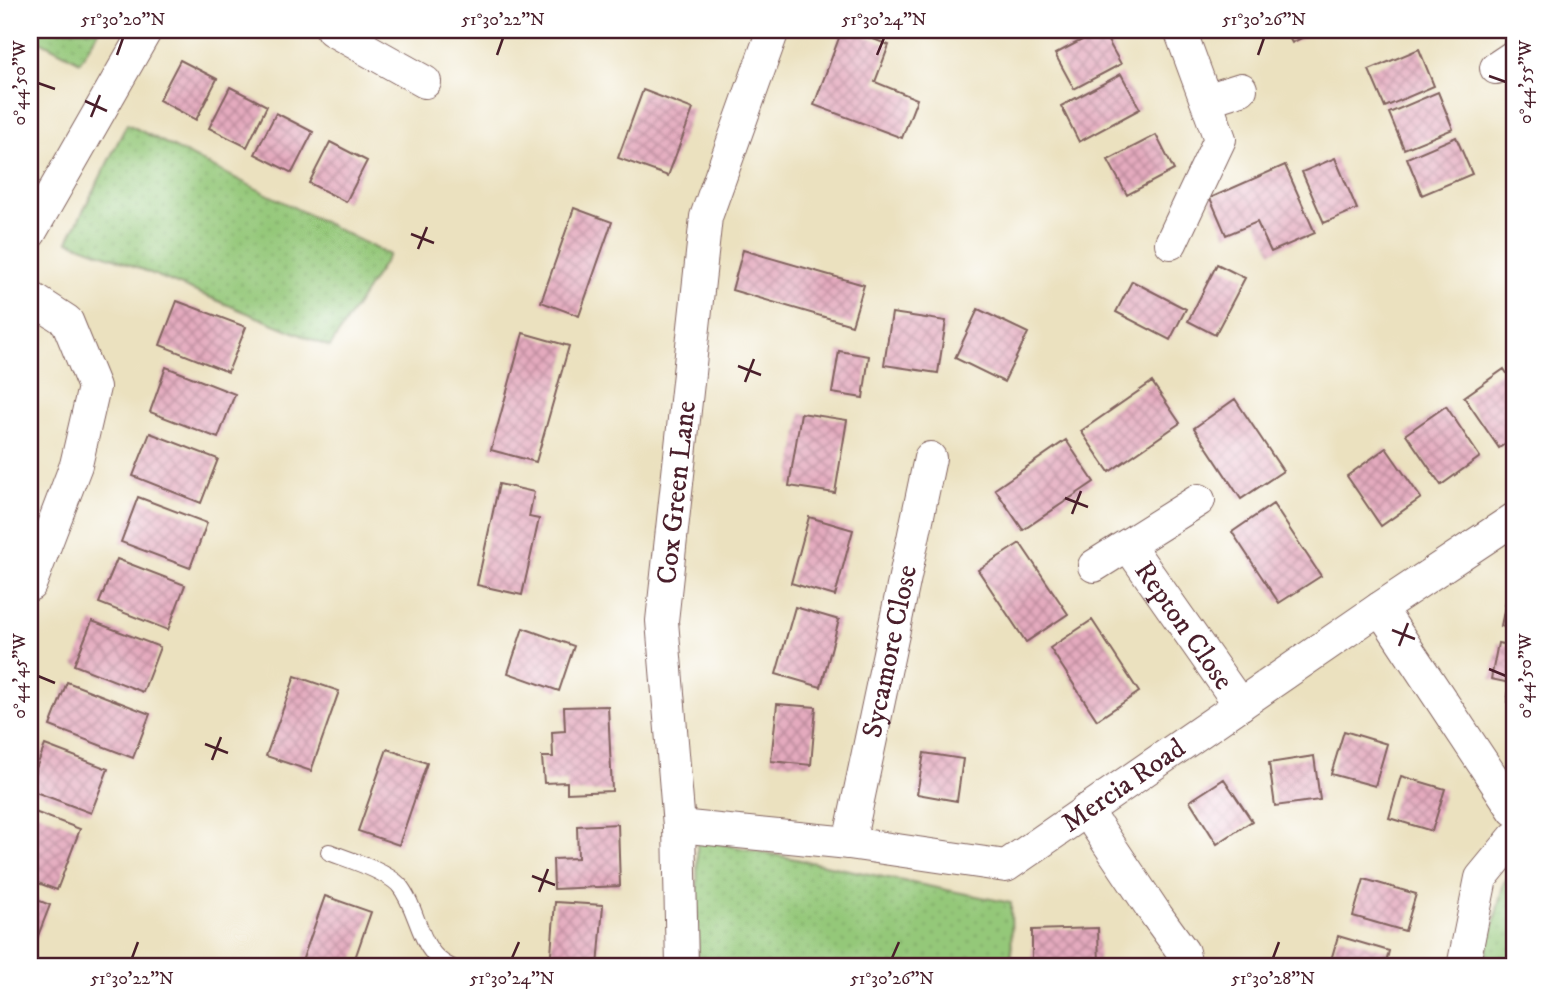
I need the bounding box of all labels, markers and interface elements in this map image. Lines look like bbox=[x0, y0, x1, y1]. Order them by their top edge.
text: 51°30'20"N bbox=[81, 9, 166, 31]
text: 51°30'22"N bbox=[461, 9, 545, 31]
text: 51°30'24"N bbox=[841, 9, 927, 31]
text: 51°30'26"N bbox=[1222, 9, 1306, 31]
text: 0°44'55"W bbox=[1515, 39, 1537, 124]
text: 0°44'50"W bbox=[9, 40, 31, 125]
street label: Cox Green Lane bbox=[649, 399, 703, 586]
street label: Repton Close bbox=[1127, 554, 1241, 696]
street label: Sycamore Close bbox=[854, 562, 925, 741]
text: 0°44'45"W bbox=[9, 633, 31, 719]
text: 0°44'50"W bbox=[1515, 633, 1537, 718]
street label: Mercia Road bbox=[1055, 730, 1192, 840]
text: 51°30'22"N bbox=[90, 968, 174, 990]
text: 51°30'24"N bbox=[469, 968, 555, 990]
text: 51°30'26"N bbox=[850, 968, 934, 990]
text: 51°30'28"N bbox=[1231, 968, 1315, 990]

